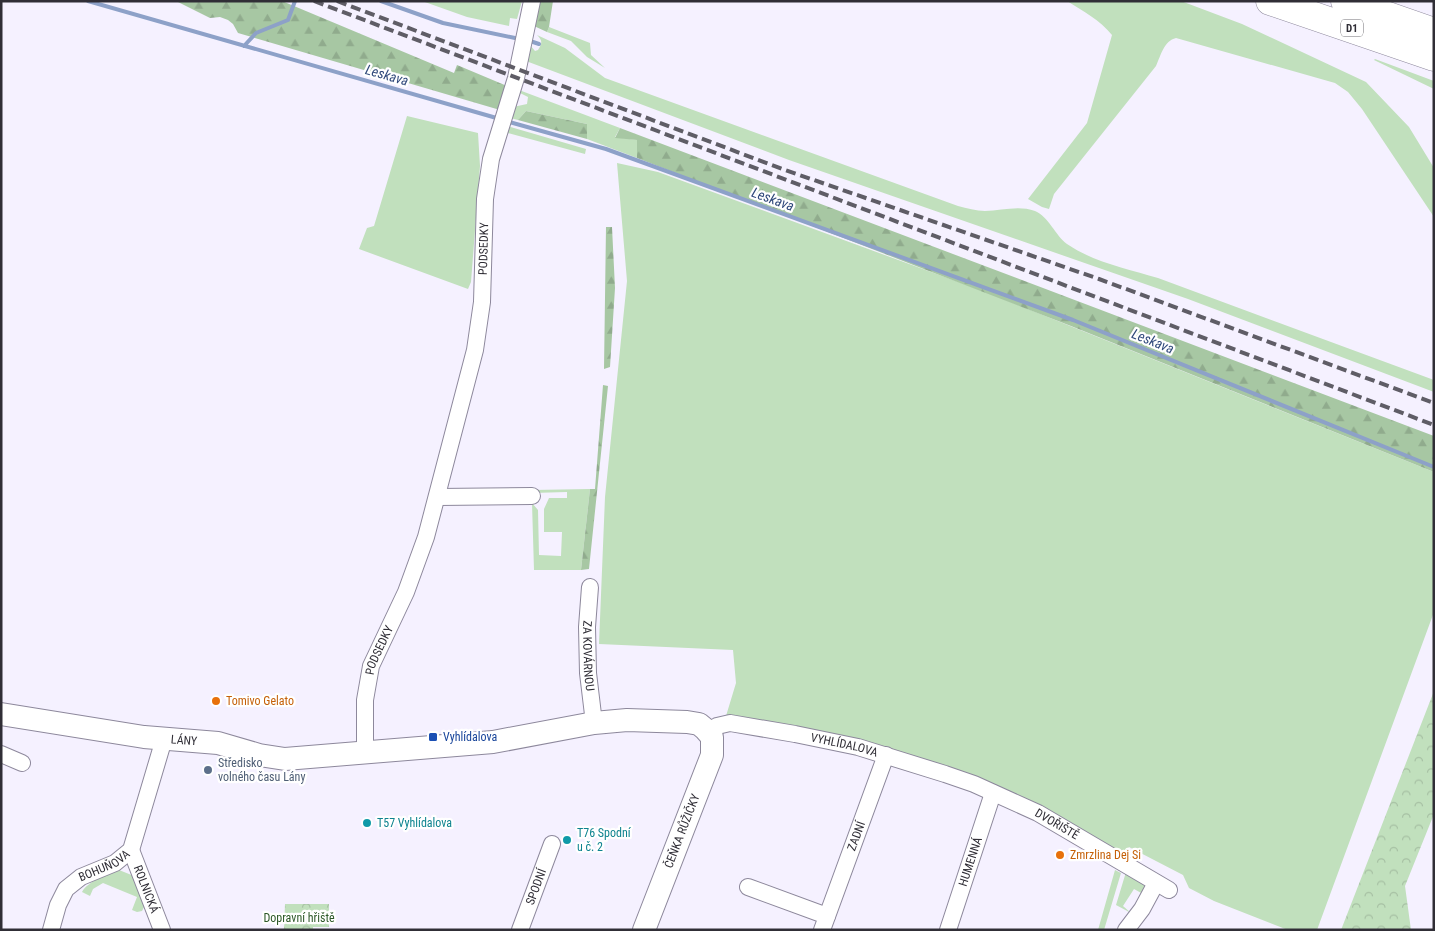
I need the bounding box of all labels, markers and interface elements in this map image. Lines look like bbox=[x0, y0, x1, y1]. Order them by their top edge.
road number: D1 bbox=[1341, 19, 1363, 36]
water label: Leskava bbox=[364, 61, 410, 89]
water label: Leskava bbox=[750, 184, 796, 214]
street label: PODSEDKY bbox=[476, 222, 491, 275]
water label: Leskava bbox=[1130, 325, 1176, 357]
street label: ZA KOVÁRNOU bbox=[580, 620, 597, 692]
street label: PODSEDKY bbox=[363, 623, 396, 676]
place label: Tomivo Gelato bbox=[226, 694, 294, 708]
marker: Tomivo Gelato bbox=[210, 695, 222, 707]
place label: Vyhlídalova bbox=[443, 730, 497, 744]
street label: VYHLÍDALOVA bbox=[809, 730, 880, 760]
marker: Vyhlídalova bbox=[427, 731, 439, 743]
street label: LÁNY bbox=[170, 732, 198, 748]
place label: Středisko volného času Lány bbox=[218, 756, 305, 784]
marker: Středisko volného času Lány bbox=[202, 764, 214, 776]
street label: ČEŇKA RŮŽIČKY bbox=[660, 791, 703, 870]
street label: DVOŘIŠTĚ bbox=[1033, 806, 1082, 843]
place label: T57 Vyhlídalova bbox=[377, 816, 452, 830]
marker: T57 Vyhlídalova bbox=[361, 817, 373, 829]
street label: ZADNÍ bbox=[845, 818, 869, 853]
place label: T76 Spodní u č. 2 bbox=[577, 826, 632, 854]
marker: T76 Spodní u č. 2 bbox=[561, 834, 573, 846]
street label: HUMENNÁ bbox=[956, 835, 985, 888]
street label: BOHUŇOVA bbox=[77, 847, 133, 884]
place label: Zmrzlina Dej Si bbox=[1070, 848, 1141, 862]
marker: Zmrzlina Dej Si bbox=[1054, 849, 1066, 861]
street label: ROLNICKÁ bbox=[131, 863, 163, 915]
street label: SPODNÍ bbox=[523, 866, 549, 907]
park label: Dopravní hřiště bbox=[263, 911, 335, 925]

